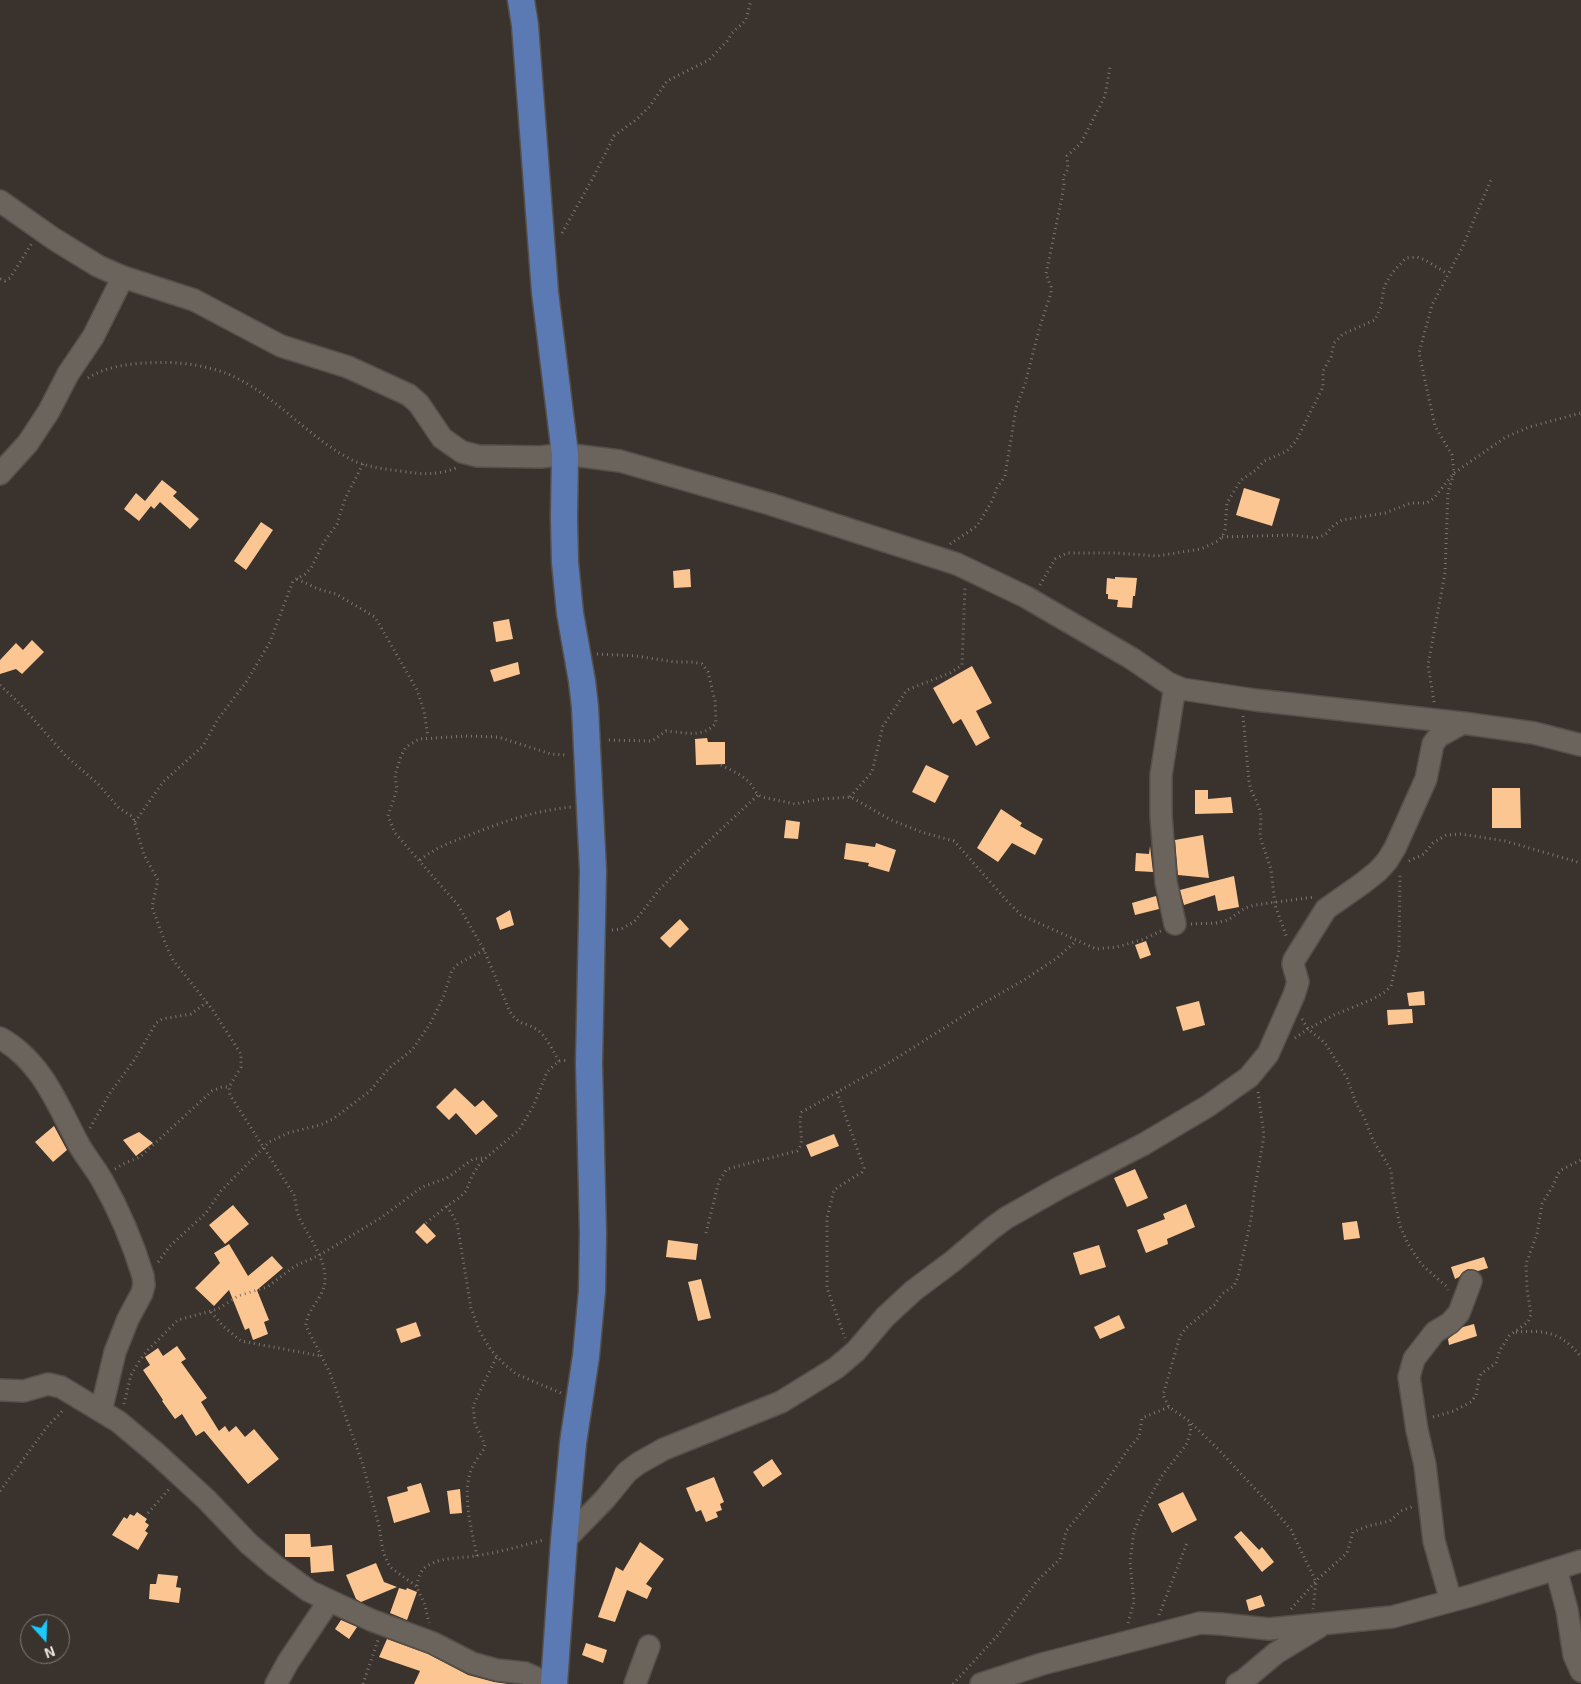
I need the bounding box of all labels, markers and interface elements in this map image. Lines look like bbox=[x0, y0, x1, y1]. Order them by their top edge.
north arrow bbox=[20, 1614, 70, 1664]
text: N bbox=[42, 1643, 58, 1662]

